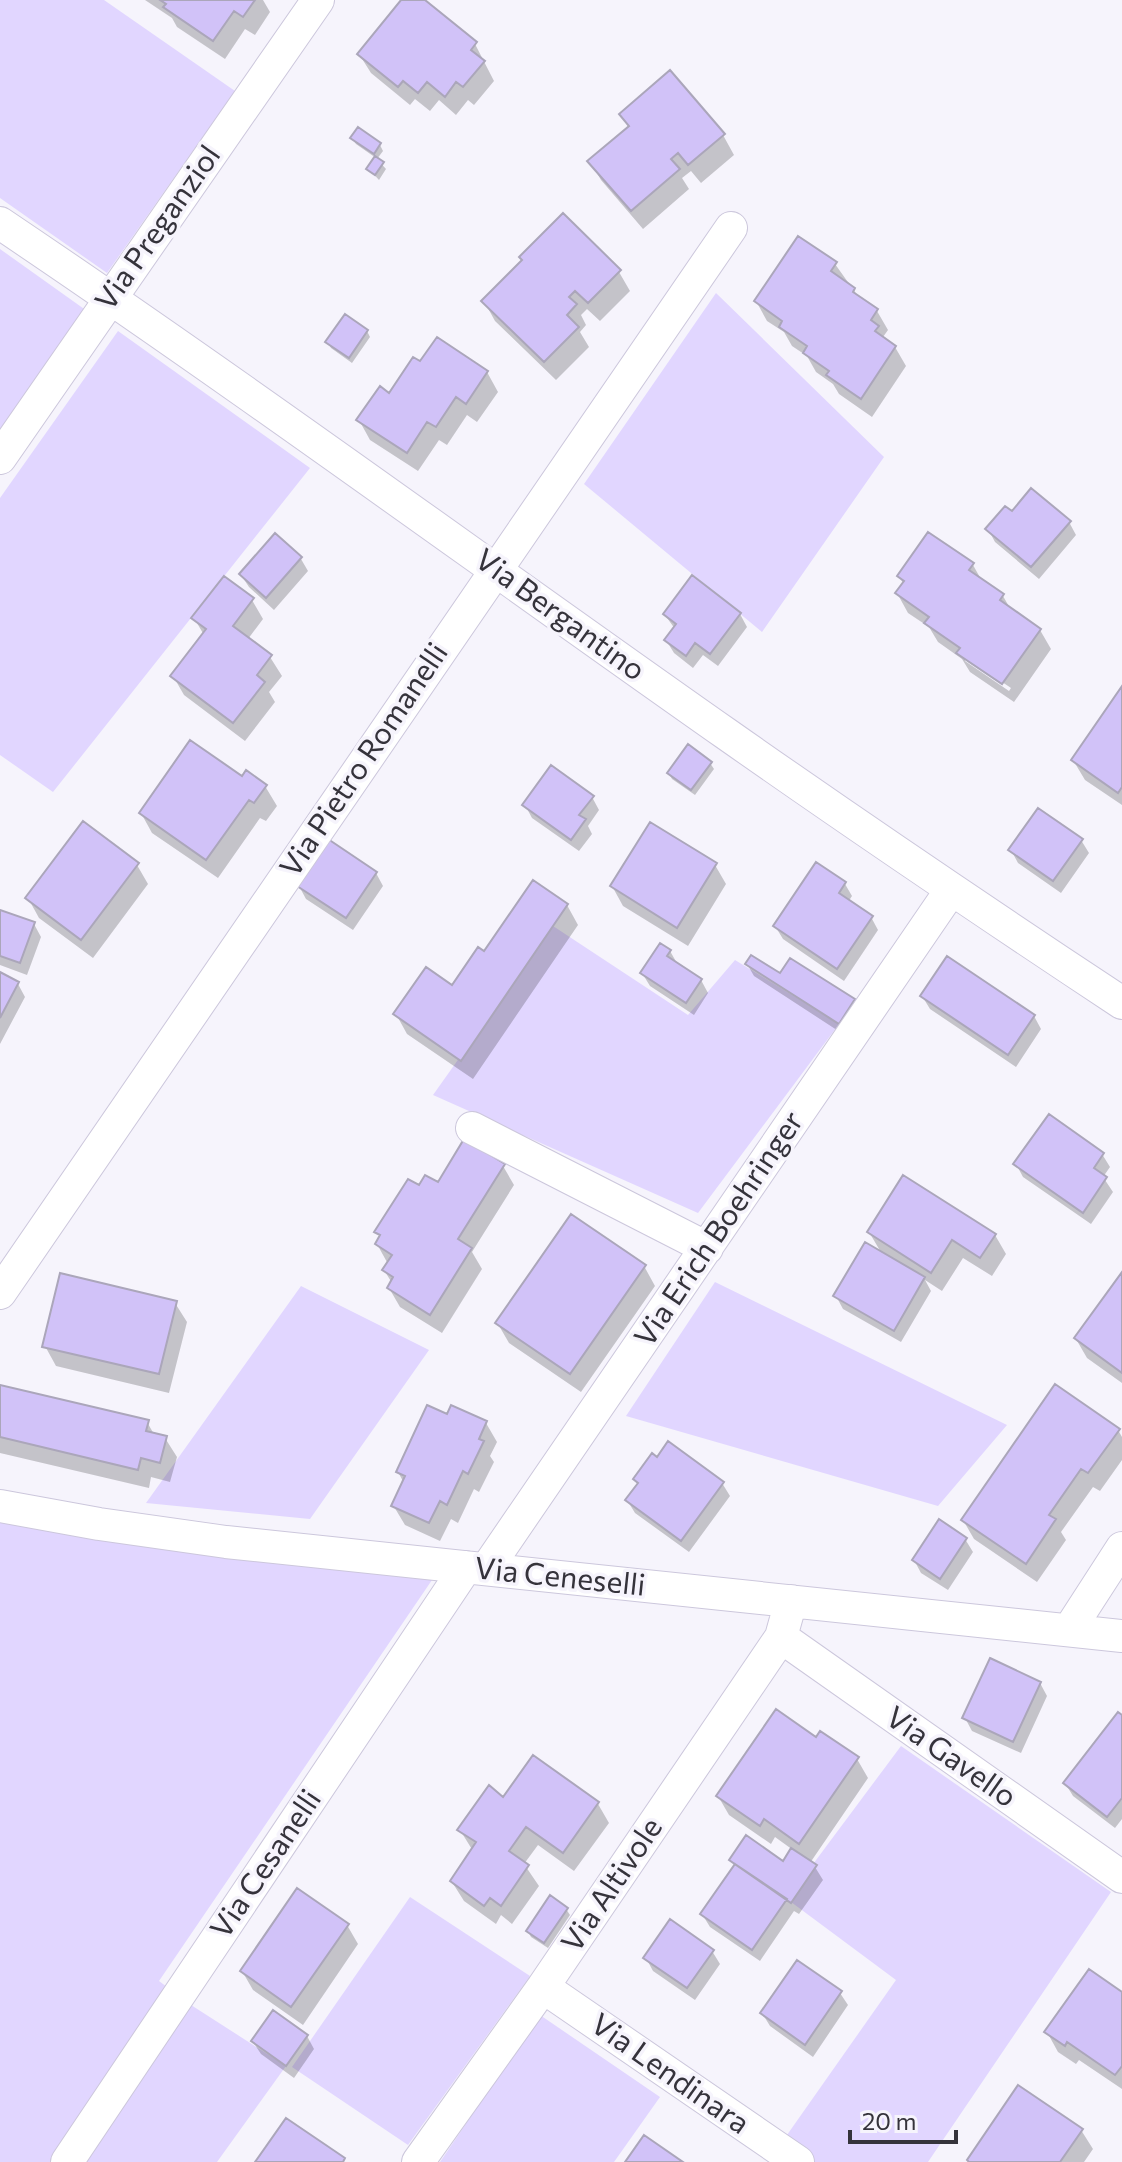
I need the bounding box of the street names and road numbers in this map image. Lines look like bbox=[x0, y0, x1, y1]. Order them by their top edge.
street label: Via Preganziol bbox=[85, 137, 226, 316]
street label: Via Bergantino bbox=[469, 539, 654, 687]
street label: Via Pietro Romanelli bbox=[270, 635, 454, 883]
street label: Via Erich Boehringer bbox=[624, 1103, 809, 1352]
street label: Via Ceneselli bbox=[473, 1547, 648, 1602]
street label: Via Gavello bbox=[880, 1697, 1025, 1813]
street label: Via Cesanelli bbox=[201, 1781, 327, 1944]
street label: Via Altivole bbox=[551, 1809, 668, 1958]
street label: Via Lendinara bbox=[585, 2004, 758, 2140]

